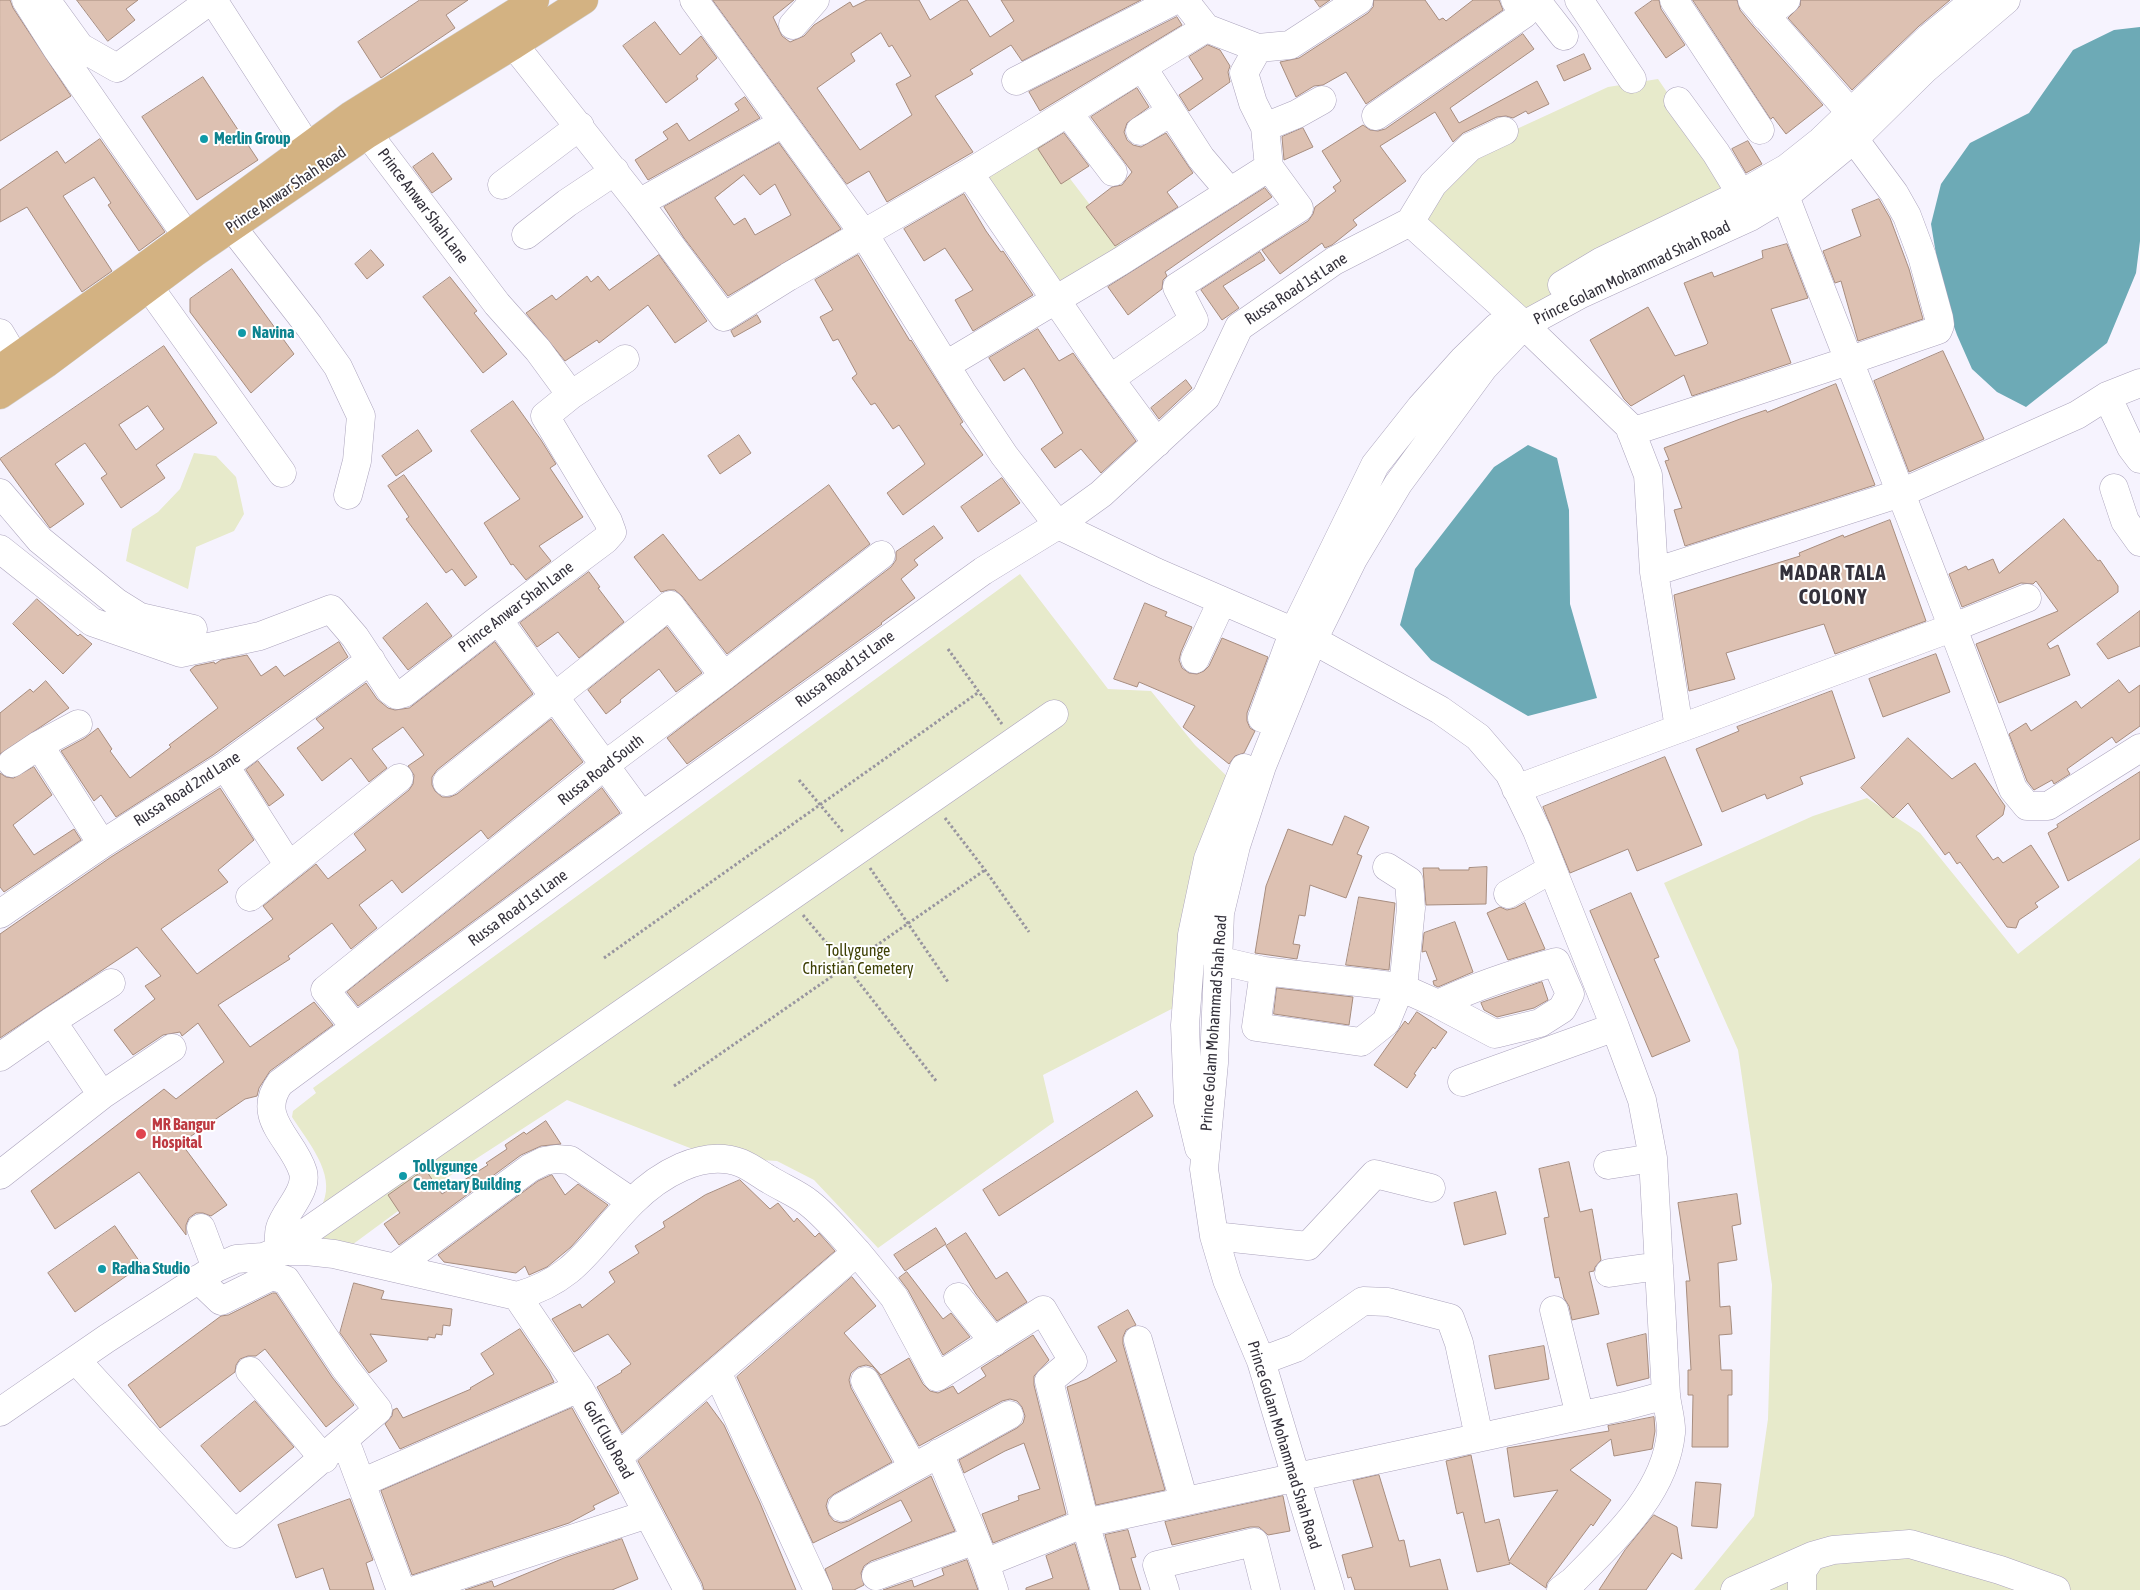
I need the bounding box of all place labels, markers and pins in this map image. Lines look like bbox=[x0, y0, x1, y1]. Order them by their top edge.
place label: Merlin Group bbox=[214, 129, 291, 149]
marker: Merlin Group bbox=[198, 133, 210, 145]
place label: Navina bbox=[252, 323, 294, 343]
marker: Navina bbox=[236, 327, 248, 339]
place label: MR Bangur Hospital bbox=[152, 1115, 215, 1153]
marker: MR Bangur Hospital bbox=[134, 1127, 148, 1141]
place label: Tollygunge Cemetary Building bbox=[413, 1157, 521, 1195]
marker: Tollygunge Cemetary Building bbox=[397, 1170, 409, 1182]
place label: Radha Studio bbox=[112, 1259, 190, 1279]
marker: Radha Studio bbox=[96, 1263, 108, 1275]

